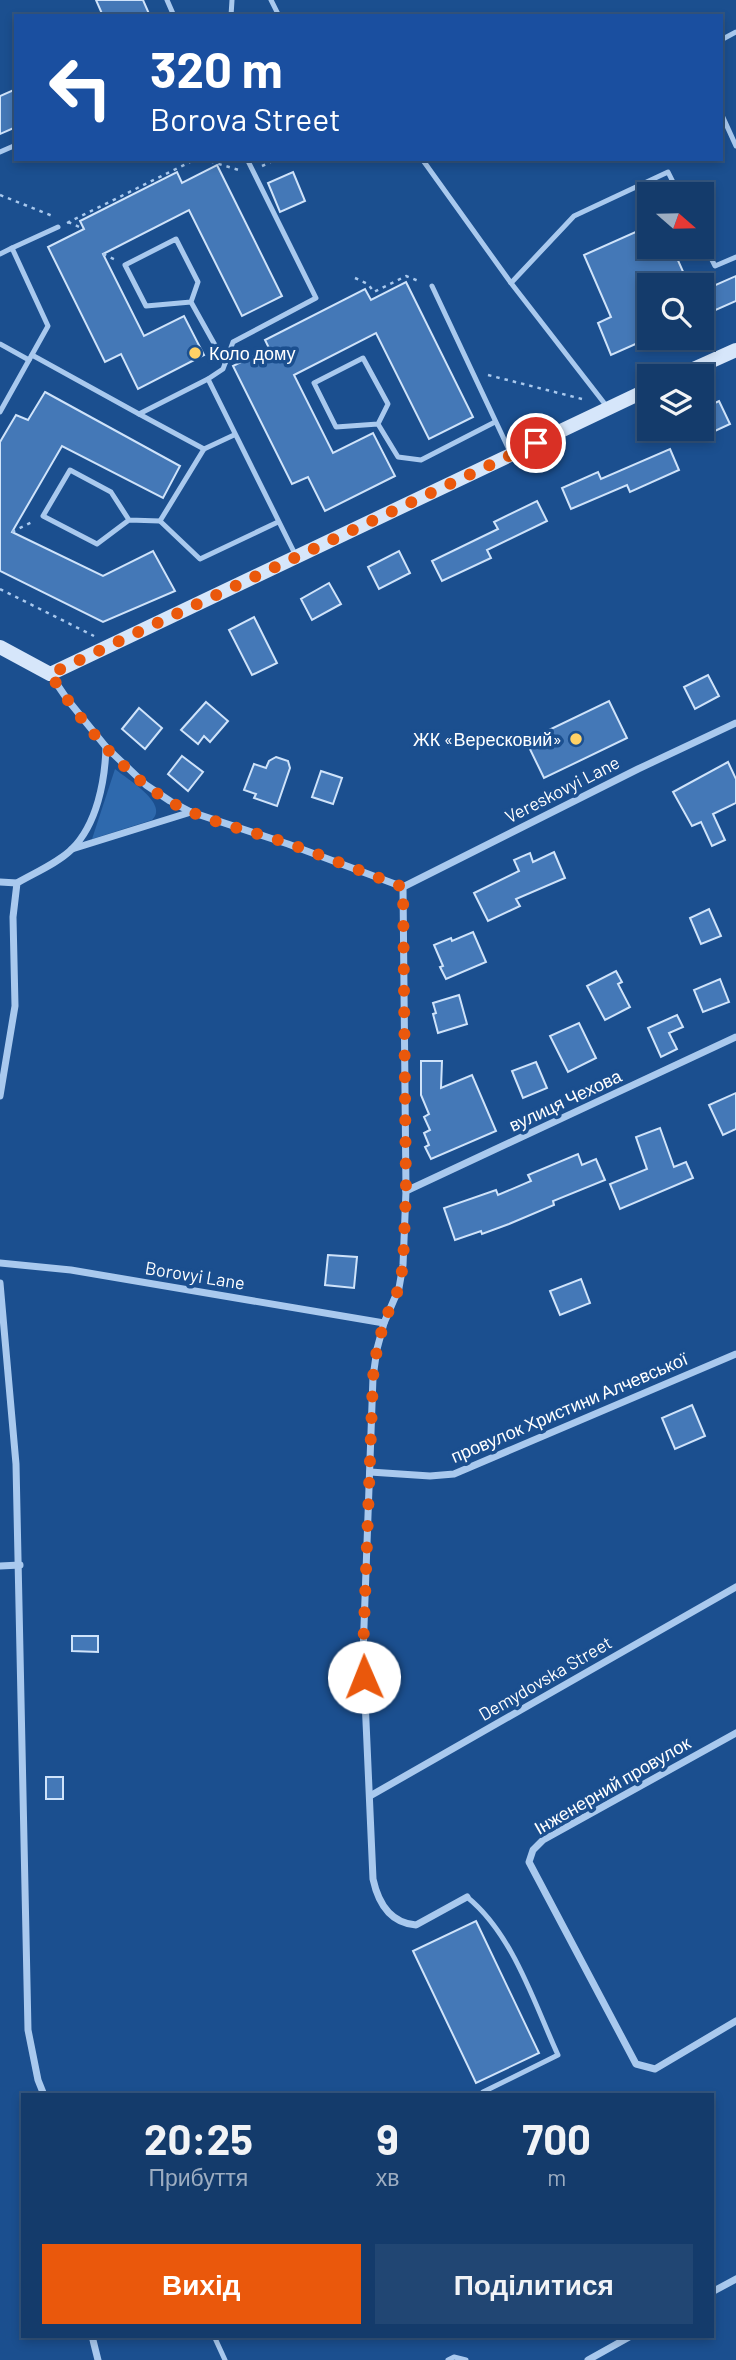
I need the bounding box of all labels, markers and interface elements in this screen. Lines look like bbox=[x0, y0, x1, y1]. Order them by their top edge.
text: 320 m bbox=[150, 39, 283, 98]
icon: left bbox=[35, 42, 126, 133]
text: Borova Street bbox=[150, 99, 341, 137]
north arrow bbox=[637, 182, 714, 259]
map controls bbox=[637, 182, 714, 441]
button: search bbox=[637, 273, 714, 350]
place label: Коло дому bbox=[209, 342, 296, 364]
marker: Коло дому bbox=[187, 345, 203, 361]
button: layers bbox=[637, 364, 714, 441]
pin bbox=[506, 413, 566, 473]
icon: arrive bbox=[517, 424, 555, 462]
place label: ЖК «Вересковий» bbox=[413, 728, 562, 750]
marker: ЖК «Вересковий» bbox=[568, 731, 584, 747]
street label: Vereskovyi Lane bbox=[501, 751, 623, 827]
street label: вулиця Чехова bbox=[505, 1064, 626, 1136]
street label: Borovyi Lane bbox=[144, 1256, 246, 1294]
street label: провулок Христини Алчевської bbox=[447, 1347, 691, 1467]
street label: Demydovska Street bbox=[474, 1631, 616, 1725]
position arrow bbox=[327, 1640, 401, 1714]
street label: Інженерний провулок bbox=[530, 1731, 694, 1839]
text: 20:25 bbox=[144, 2113, 253, 2163]
text: 9 bbox=[376, 2113, 399, 2163]
text: 700 bbox=[522, 2113, 591, 2163]
text: Прибуття bbox=[148, 2163, 248, 2191]
text: хв bbox=[376, 2163, 399, 2191]
text: m bbox=[547, 2163, 566, 2191]
button: Вихід bbox=[42, 2244, 361, 2324]
button: Поділитися bbox=[375, 2244, 693, 2324]

